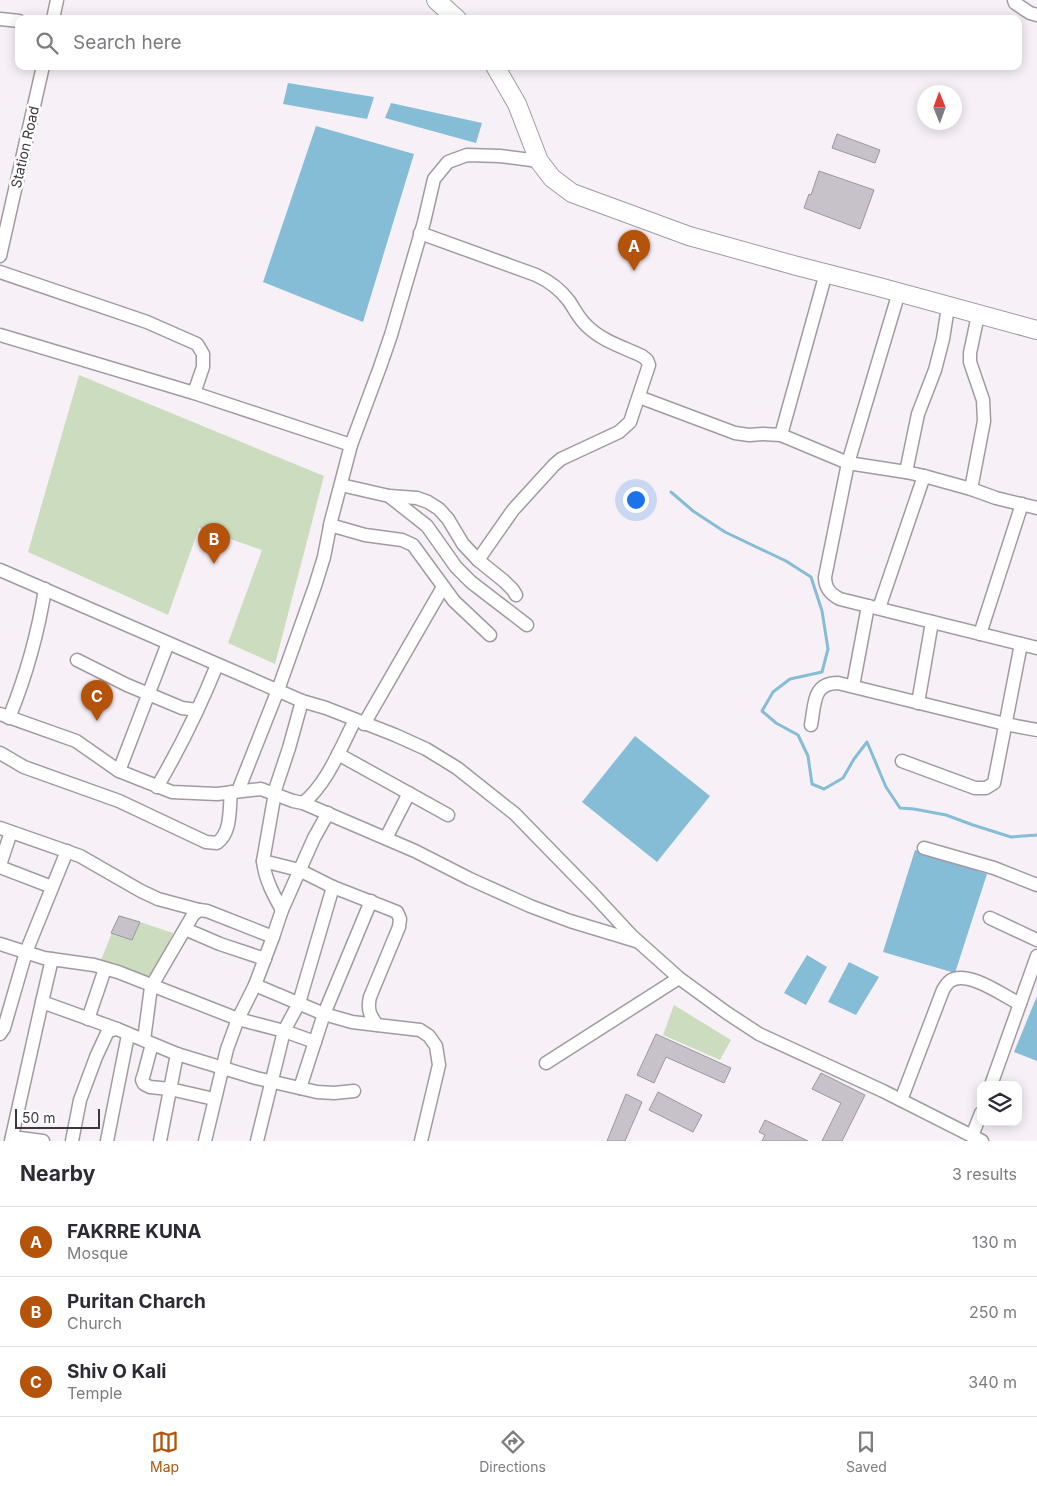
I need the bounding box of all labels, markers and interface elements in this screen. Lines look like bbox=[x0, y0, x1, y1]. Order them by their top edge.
search box bbox=[15, 15, 1022, 70]
icon: search bbox=[33, 29, 61, 57]
text: Search here bbox=[73, 31, 182, 54]
north arrow bbox=[917, 85, 962, 130]
street label: Station Road bbox=[7, 104, 42, 190]
pin: A bbox=[618, 230, 650, 271]
your location bbox=[623, 487, 649, 513]
pin: B bbox=[198, 523, 230, 564]
pin: C bbox=[81, 680, 113, 721]
map controls bbox=[977, 1081, 1022, 1126]
button: layers bbox=[977, 1081, 1022, 1126]
scale bar bbox=[15, 1106, 100, 1129]
text: 50 m bbox=[22, 1109, 56, 1126]
text: Nearby bbox=[20, 1161, 95, 1186]
text: 3 results bbox=[952, 1164, 1017, 1184]
text: FAKRRE KUNA bbox=[67, 1220, 202, 1243]
text: A bbox=[30, 1232, 42, 1252]
text: 130 m bbox=[972, 1232, 1017, 1252]
text: Mosque bbox=[67, 1243, 128, 1263]
text: Puritan Charch bbox=[67, 1290, 206, 1313]
text: B bbox=[31, 1302, 41, 1322]
text: 250 m bbox=[969, 1302, 1017, 1322]
text: Church bbox=[67, 1313, 122, 1333]
text: Shiv O Kali bbox=[67, 1360, 166, 1383]
text: C bbox=[30, 1372, 42, 1392]
text: 340 m bbox=[968, 1372, 1017, 1392]
text: Temple bbox=[67, 1383, 122, 1403]
tab: Map bbox=[150, 1428, 179, 1475]
tab: Directions bbox=[479, 1428, 546, 1475]
tab: Saved bbox=[846, 1428, 887, 1475]

